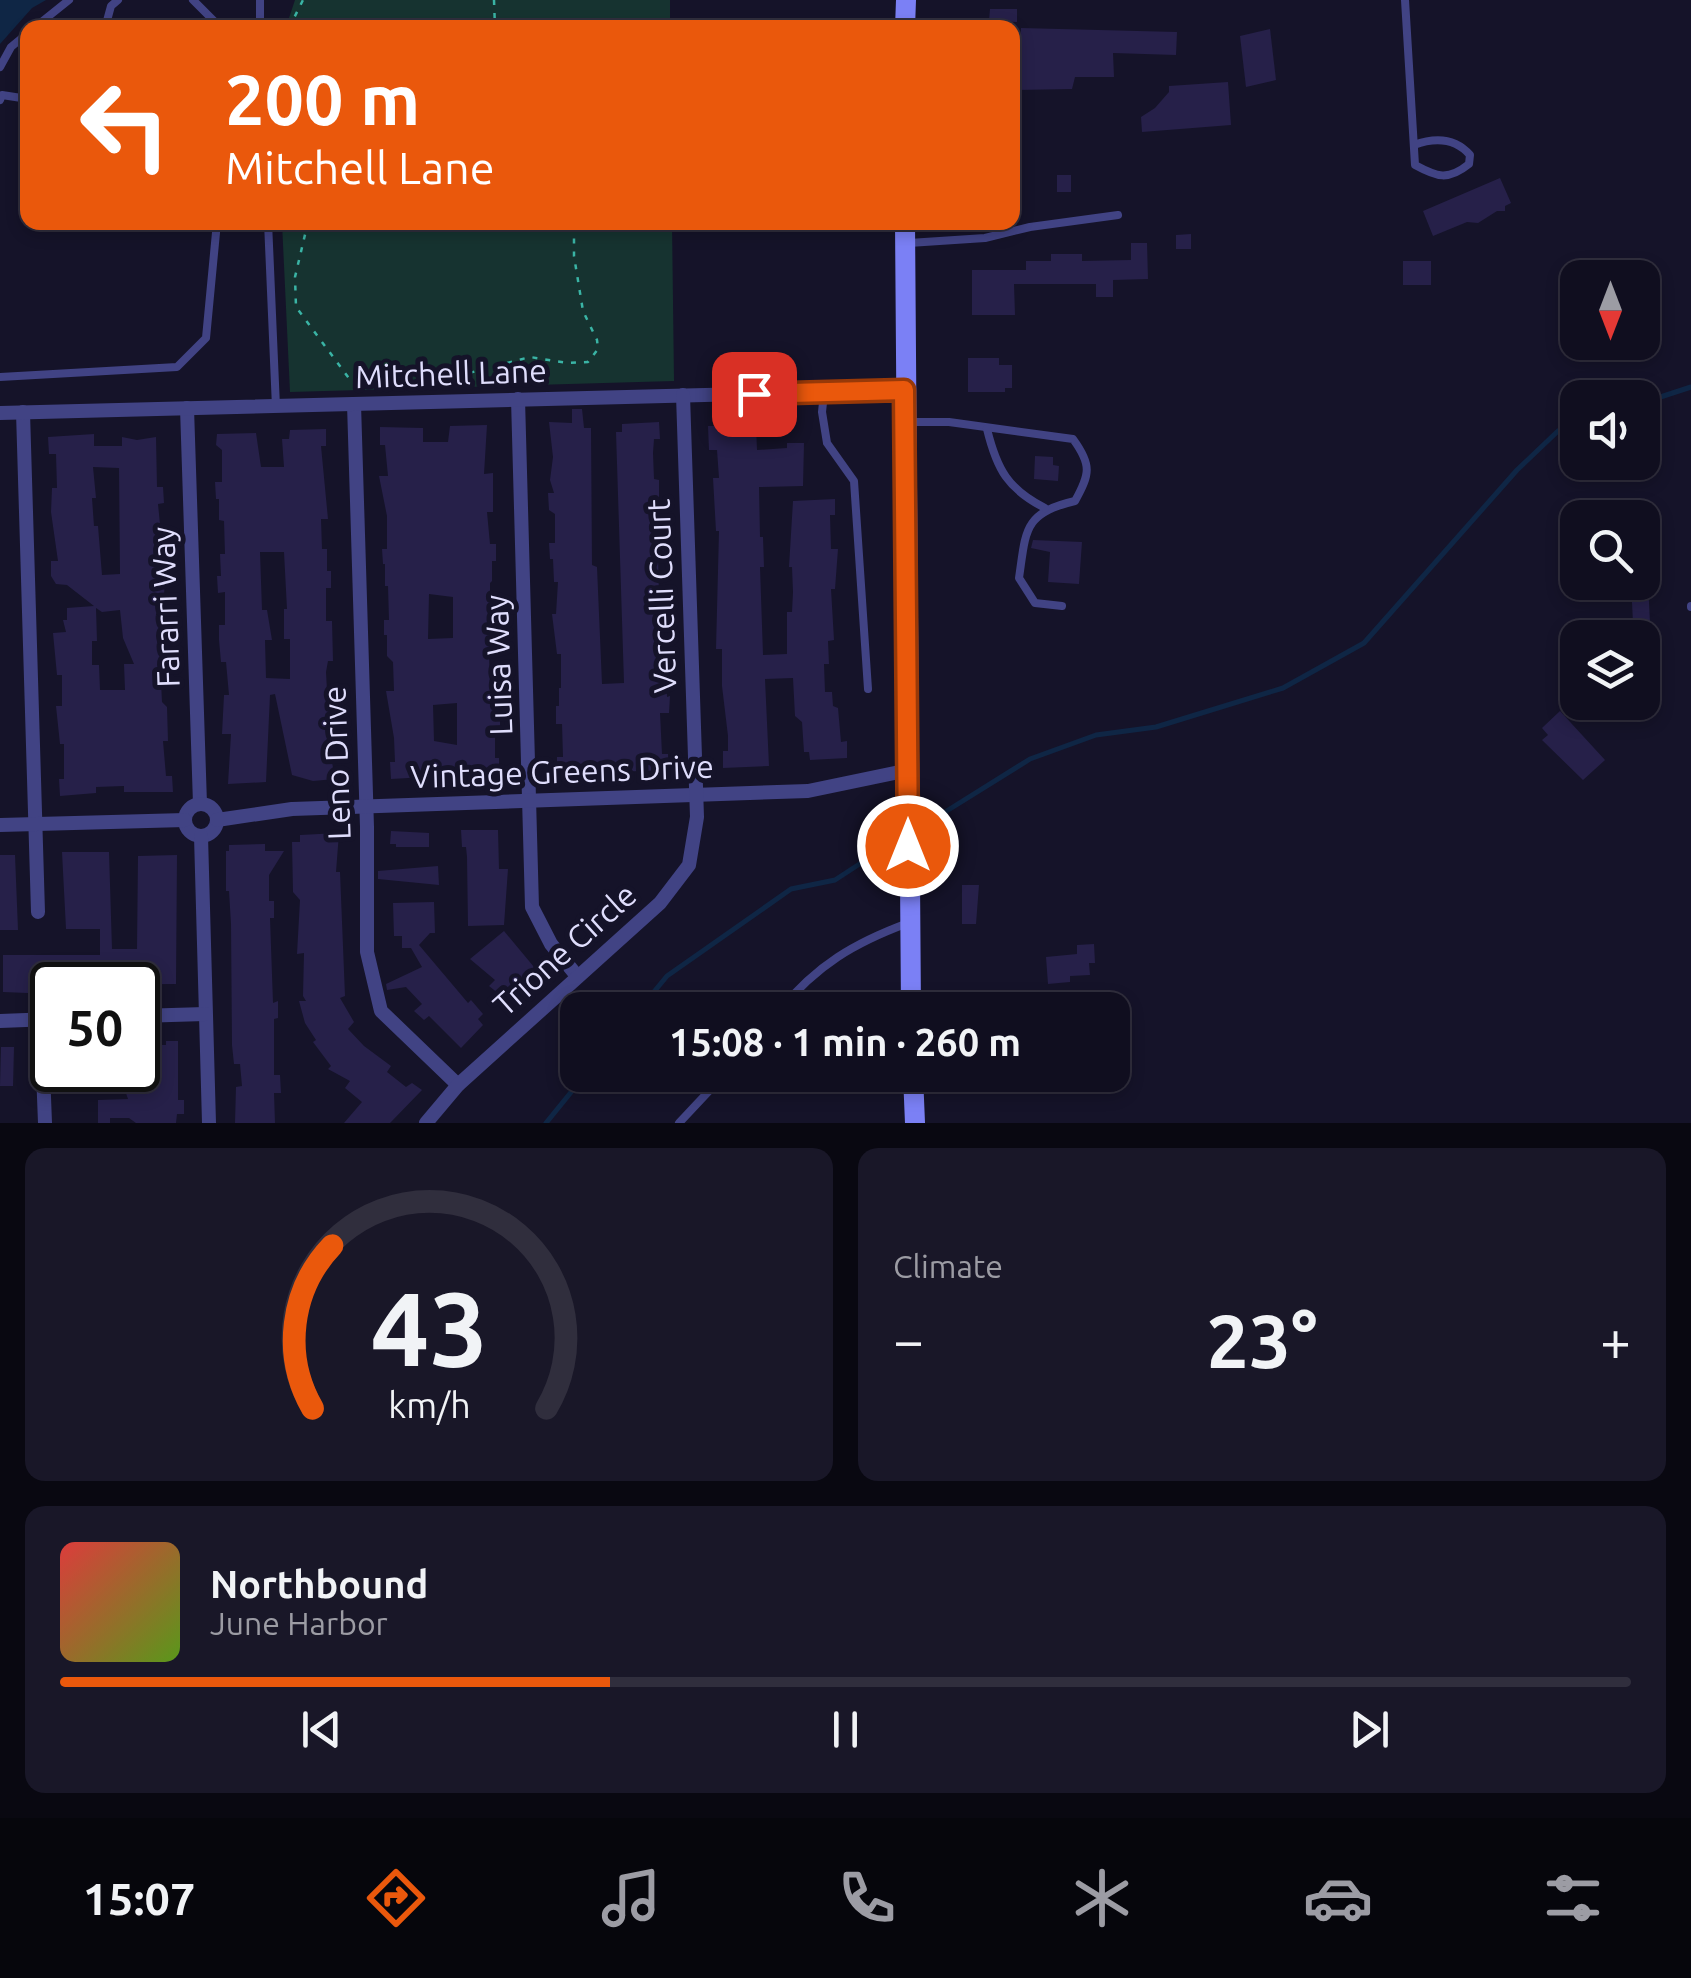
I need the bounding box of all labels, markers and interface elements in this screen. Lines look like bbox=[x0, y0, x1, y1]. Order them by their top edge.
icon: left bbox=[60, 60, 190, 190]
text: 200 m bbox=[225, 60, 420, 138]
text: Mitchell Lane bbox=[225, 142, 495, 193]
north arrow bbox=[1560, 260, 1660, 360]
map controls bbox=[1560, 260, 1660, 720]
street label: Mitchell Lane bbox=[355, 352, 547, 394]
pin bbox=[712, 352, 797, 437]
icon: arrive bbox=[727, 367, 782, 422]
button: sound bbox=[1560, 380, 1660, 480]
street label: Vercelli Court bbox=[640, 498, 682, 694]
button: search bbox=[1560, 500, 1660, 600]
street label: Fararri Way bbox=[144, 526, 186, 688]
street label: Luisa Way bbox=[478, 594, 518, 736]
button: layers bbox=[1560, 620, 1660, 720]
street label: Leno Drive bbox=[315, 685, 357, 841]
street label: Vintage Greens Drive bbox=[410, 748, 714, 794]
position arrow bbox=[856, 794, 960, 898]
street label: Trione Circle bbox=[486, 876, 643, 1023]
speed limit sign: 50 bbox=[30, 962, 160, 1092]
text: 15:08 · 1 min · 260 m bbox=[669, 1021, 1021, 1063]
text: Climate bbox=[893, 1248, 1003, 1284]
text: 43 bbox=[370, 1269, 488, 1386]
text: 23° bbox=[1206, 1298, 1318, 1382]
text: − bbox=[893, 1309, 924, 1370]
text: + bbox=[1600, 1309, 1631, 1370]
text: km/h bbox=[388, 1385, 470, 1425]
text: Northbound bbox=[210, 1563, 428, 1605]
text: June Harbor bbox=[210, 1605, 388, 1641]
icon: previous bbox=[294, 1702, 349, 1757]
icon: pause bbox=[818, 1702, 873, 1757]
icon: next bbox=[1342, 1702, 1397, 1757]
icon: directions bbox=[361, 1863, 431, 1933]
icon: music bbox=[596, 1863, 666, 1933]
icon: phone bbox=[832, 1863, 902, 1933]
icon: climate bbox=[1067, 1863, 1137, 1933]
icon: car bbox=[1303, 1863, 1373, 1933]
icon: filters bbox=[1538, 1863, 1608, 1933]
text: 15:07 bbox=[83, 1873, 195, 1924]

